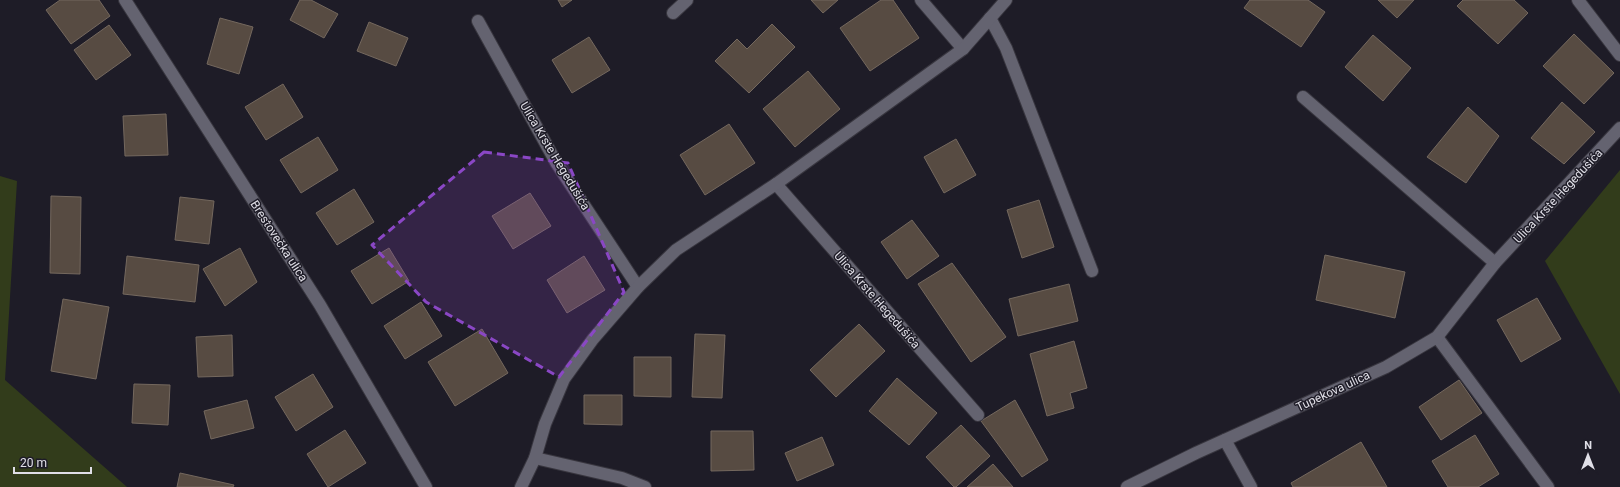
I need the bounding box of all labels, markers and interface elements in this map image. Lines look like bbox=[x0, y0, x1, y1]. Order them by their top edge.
street label: Ulica Krste Hegedušića bbox=[517, 99, 593, 213]
street label: Ulica Krste Hegedušića bbox=[1511, 146, 1605, 246]
street label: Brestovečka ulica bbox=[248, 198, 310, 284]
street label: Ulica Krste Hegedušića bbox=[831, 249, 923, 351]
street label: Tupekova ulica bbox=[1294, 368, 1372, 414]
north arrow bbox=[1568, 435, 1608, 475]
text: N bbox=[1584, 439, 1592, 452]
scale bar bbox=[14, 449, 91, 475]
text: 20 m bbox=[20, 456, 47, 470]

